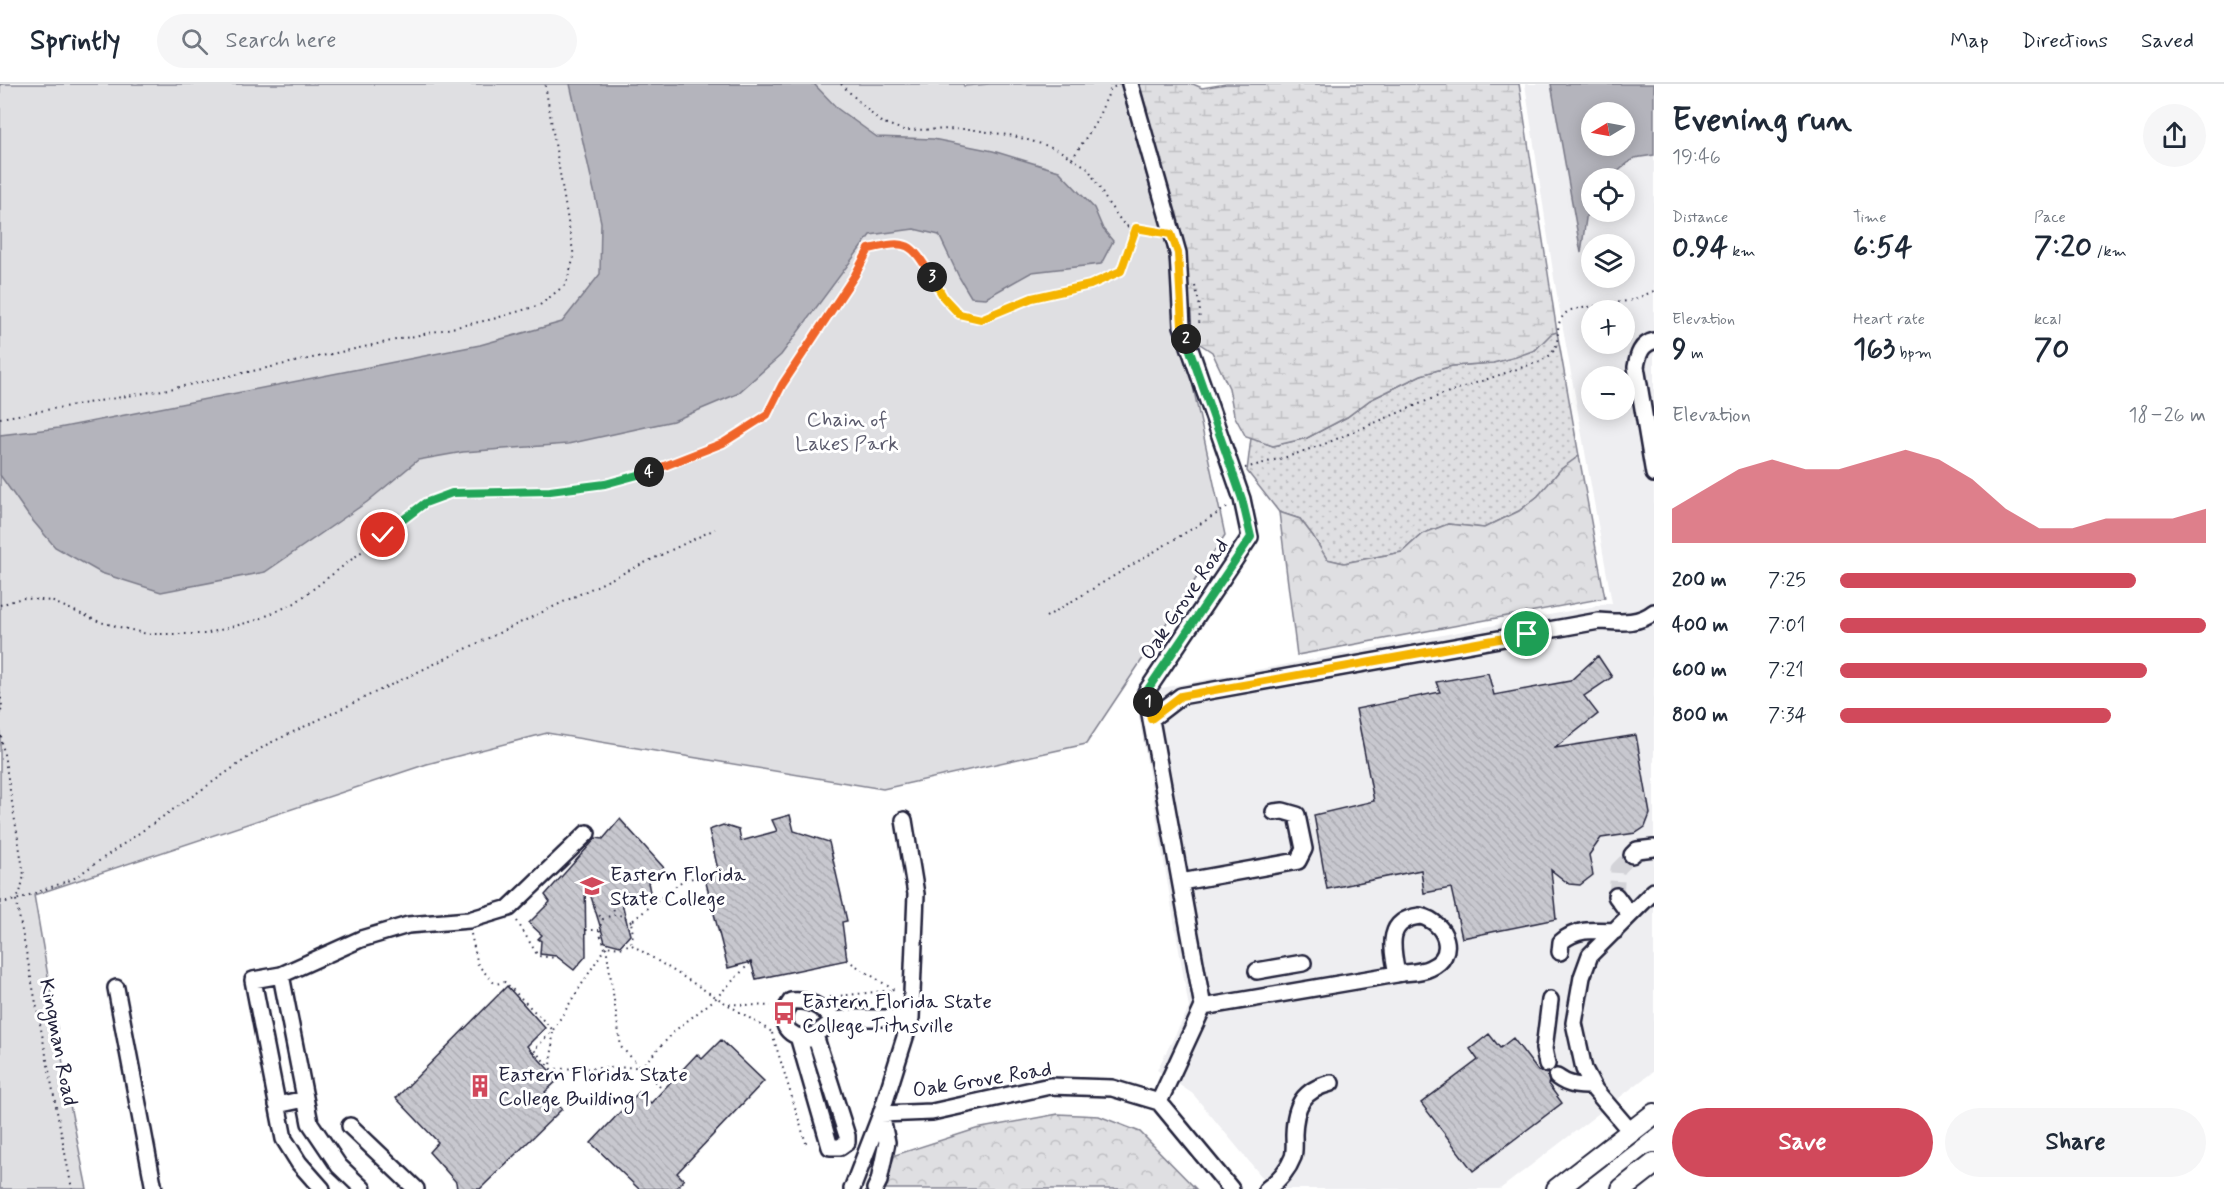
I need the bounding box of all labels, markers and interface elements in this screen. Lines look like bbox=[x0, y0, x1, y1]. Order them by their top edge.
search box bbox=[157, 14, 577, 68]
text: Sprintly bbox=[30, 23, 121, 60]
icon: search bbox=[178, 25, 211, 58]
text: Search here bbox=[226, 27, 336, 55]
text: Map bbox=[1950, 27, 1989, 55]
text: Directions bbox=[2022, 27, 2108, 55]
text: Saved bbox=[2141, 27, 2194, 55]
text: Evening run bbox=[1672, 99, 1852, 143]
north arrow bbox=[1581, 102, 1635, 156]
map controls bbox=[1581, 102, 1635, 420]
button: share bbox=[2143, 104, 2206, 167]
text: 19:46 bbox=[1672, 144, 1721, 171]
button: locate bbox=[1581, 168, 1635, 222]
text: Distance bbox=[1672, 207, 1728, 228]
text: Time bbox=[1853, 207, 1887, 228]
text: Pace bbox=[2034, 207, 2066, 228]
text: 0.94 bbox=[1672, 228, 1728, 267]
text: 6:54 bbox=[1853, 228, 1913, 267]
text: 7:20 bbox=[2034, 228, 2092, 267]
button: layers bbox=[1581, 234, 1635, 288]
text: km bbox=[1728, 241, 1756, 262]
text: /km bbox=[2092, 241, 2127, 262]
pin: 3 bbox=[917, 262, 947, 292]
text: 3 bbox=[928, 266, 936, 287]
button: + bbox=[1581, 300, 1635, 354]
text: Elevation bbox=[1672, 309, 1735, 330]
text: Heart rate bbox=[1853, 309, 1925, 330]
text: kcal bbox=[2034, 309, 2061, 330]
pin: 2 bbox=[1171, 324, 1201, 354]
text: 2 bbox=[1182, 328, 1190, 349]
text: 9 bbox=[1672, 330, 1687, 369]
text: 163 bbox=[1853, 330, 1895, 369]
text: 70 bbox=[2034, 330, 2069, 369]
text: m bbox=[1687, 343, 1704, 364]
text: bpm bbox=[1895, 343, 1932, 364]
button: − bbox=[1581, 366, 1635, 420]
text: Elevation bbox=[1672, 402, 1751, 429]
text: 18–26 m bbox=[2129, 402, 2206, 429]
park label: Chain of Lakes Park bbox=[795, 406, 899, 458]
pin: 4 bbox=[634, 457, 664, 487]
text: 4 bbox=[644, 461, 654, 482]
pin bbox=[357, 509, 408, 560]
icon: check bbox=[366, 518, 399, 551]
street label: Oak Grove Road bbox=[1134, 533, 1236, 666]
text: 200 m bbox=[1672, 567, 1727, 594]
text: 7:25 bbox=[1768, 567, 1806, 594]
pin bbox=[1501, 608, 1552, 659]
text: 400 m bbox=[1672, 612, 1728, 639]
text: 7:01 bbox=[1768, 612, 1805, 639]
icon: arrive bbox=[1510, 617, 1543, 650]
text: 600 m bbox=[1672, 657, 1727, 684]
text: 7:21 bbox=[1768, 657, 1804, 684]
pin: 1 bbox=[1133, 687, 1163, 717]
text: 1 bbox=[1144, 691, 1152, 712]
text: 800 m bbox=[1672, 702, 1728, 729]
text: 7:34 bbox=[1768, 702, 1807, 729]
place label: Eastern Florida State College bbox=[610, 861, 746, 913]
school or university icon: Eastern Florida State College bbox=[579, 873, 605, 899]
street label: Kingman Road bbox=[31, 976, 84, 1108]
place label: Eastern Florida State College Titusville bbox=[802, 988, 992, 1040]
bus stop icon: Eastern Florida State College Titusville bbox=[771, 1000, 797, 1026]
street label: Oak Grove Road bbox=[911, 1055, 1054, 1105]
place label: Eastern Florida State College Building 1 bbox=[498, 1061, 688, 1114]
building icon: Eastern Florida State College Building 1 bbox=[467, 1073, 493, 1099]
button: Save bbox=[1672, 1108, 1933, 1177]
button: Share bbox=[1945, 1108, 2206, 1177]

